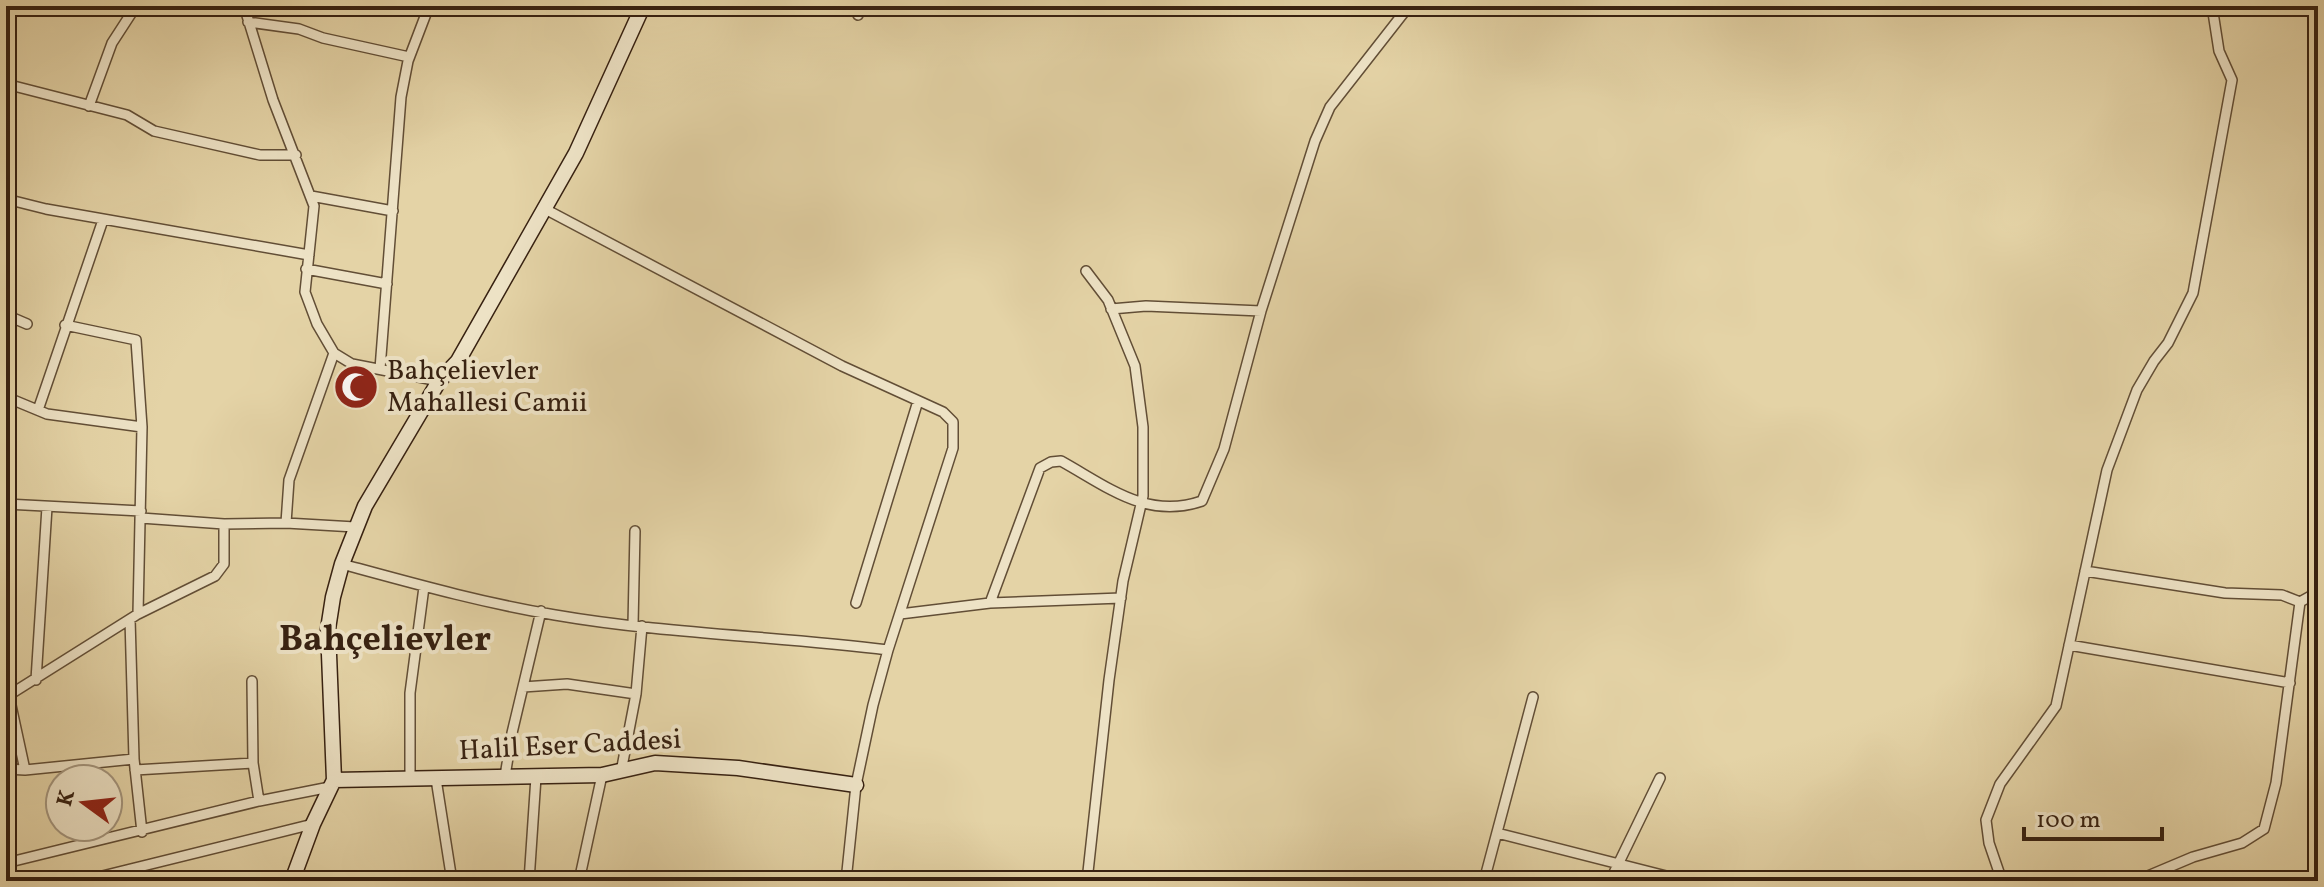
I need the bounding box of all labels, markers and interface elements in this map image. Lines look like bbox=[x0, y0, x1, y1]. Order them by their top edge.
place label: Bahçelievler Mahallesi Camii bbox=[387, 352, 588, 423]
mosque icon: Bahçelievler Mahallesi Camii bbox=[332, 363, 380, 411]
district label: Bahçelievler bbox=[279, 616, 491, 666]
street label: Halil Eser Caddesi bbox=[458, 721, 682, 771]
north arrow bbox=[44, 763, 124, 843]
text: K bbox=[50, 787, 84, 810]
scale bar bbox=[2024, 791, 2162, 841]
text: 100 m bbox=[2036, 804, 2101, 838]

